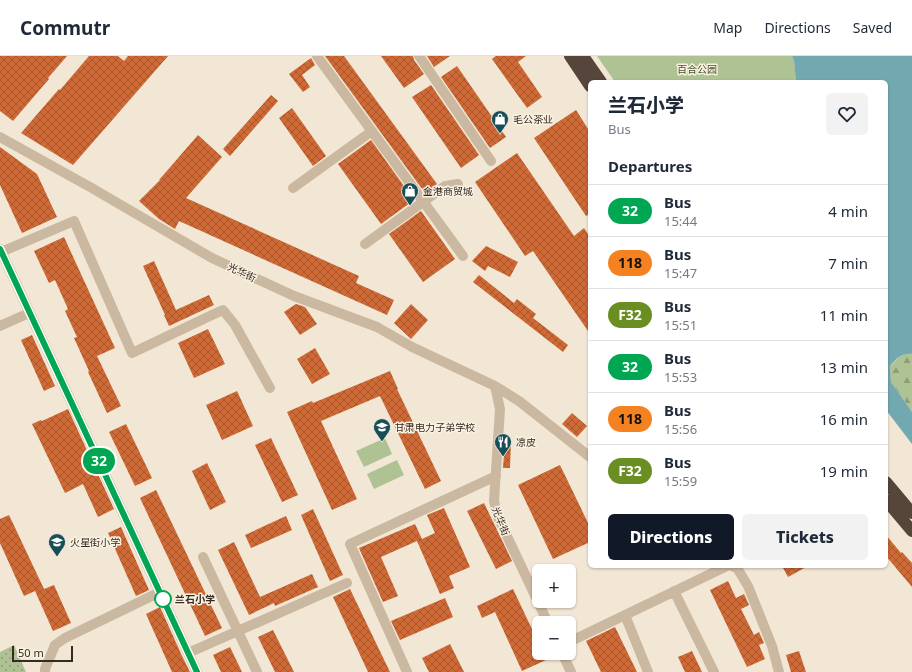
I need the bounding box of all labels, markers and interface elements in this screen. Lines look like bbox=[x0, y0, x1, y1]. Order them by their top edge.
text: Commutr bbox=[20, 15, 110, 41]
text: Map bbox=[713, 18, 742, 37]
text: Directions bbox=[764, 18, 831, 37]
text: Saved bbox=[853, 18, 892, 37]
park label: 百合公园 bbox=[677, 62, 717, 76]
text: 兰石小学 bbox=[608, 92, 684, 118]
button: heart bbox=[826, 93, 868, 135]
shop icon: 毛公茶业 bbox=[490, 109, 510, 134]
place label: 毛公茶业 bbox=[513, 112, 553, 126]
text: Bus bbox=[608, 120, 631, 138]
text: Departures bbox=[608, 156, 692, 176]
shop icon: 金港商贸城 bbox=[400, 181, 420, 206]
place label: 金港商贸城 bbox=[423, 184, 473, 198]
text: Bus bbox=[664, 192, 691, 212]
text: 32 bbox=[622, 201, 638, 220]
text: 4 min bbox=[828, 201, 868, 221]
text: 15:44 bbox=[664, 212, 697, 230]
text: Bus bbox=[664, 244, 691, 264]
text: 118 bbox=[618, 253, 642, 272]
text: 7 min bbox=[828, 253, 868, 273]
street label: 光华街 bbox=[225, 259, 259, 285]
text: 15:47 bbox=[664, 264, 697, 282]
text: Bus bbox=[664, 296, 691, 316]
text: F32 bbox=[618, 305, 642, 324]
text: 11 min bbox=[820, 305, 868, 325]
text: 15:51 bbox=[664, 316, 697, 334]
text: Bus bbox=[664, 348, 691, 368]
text: 32 bbox=[622, 357, 638, 376]
text: 13 min bbox=[820, 357, 868, 377]
text: 15:53 bbox=[664, 368, 697, 386]
text: Bus bbox=[664, 400, 691, 420]
text: 118 bbox=[618, 409, 642, 428]
text: 16 min bbox=[820, 409, 868, 429]
school or university icon: 甘肃电力子弟学校 bbox=[372, 417, 392, 442]
place label: 甘肃电力子弟学校 bbox=[395, 420, 475, 434]
text: 15:56 bbox=[664, 420, 697, 438]
restaurant icon: 凉皮 bbox=[493, 432, 513, 457]
place label: 凉皮 bbox=[516, 435, 536, 449]
line badge: 32 bbox=[81, 448, 117, 474]
text: 32 bbox=[91, 451, 107, 470]
text: Bus bbox=[664, 452, 691, 472]
text: F32 bbox=[618, 461, 642, 480]
text: 19 min bbox=[820, 461, 868, 481]
text: 15:59 bbox=[664, 472, 697, 490]
street label: 光华街 bbox=[489, 504, 513, 538]
button: Directions bbox=[608, 514, 734, 560]
button: Tickets bbox=[742, 514, 868, 560]
school or university icon: 火星街小学 bbox=[47, 532, 67, 557]
place label: 火星街小学 bbox=[70, 535, 120, 549]
map controls bbox=[532, 564, 576, 660]
button: + bbox=[532, 564, 576, 608]
marker: 兰石小学 bbox=[154, 590, 172, 608]
place label: 兰石小学 bbox=[175, 592, 215, 606]
button: − bbox=[532, 616, 576, 660]
scale bar bbox=[12, 644, 73, 663]
text: 50 m bbox=[18, 645, 44, 660]

